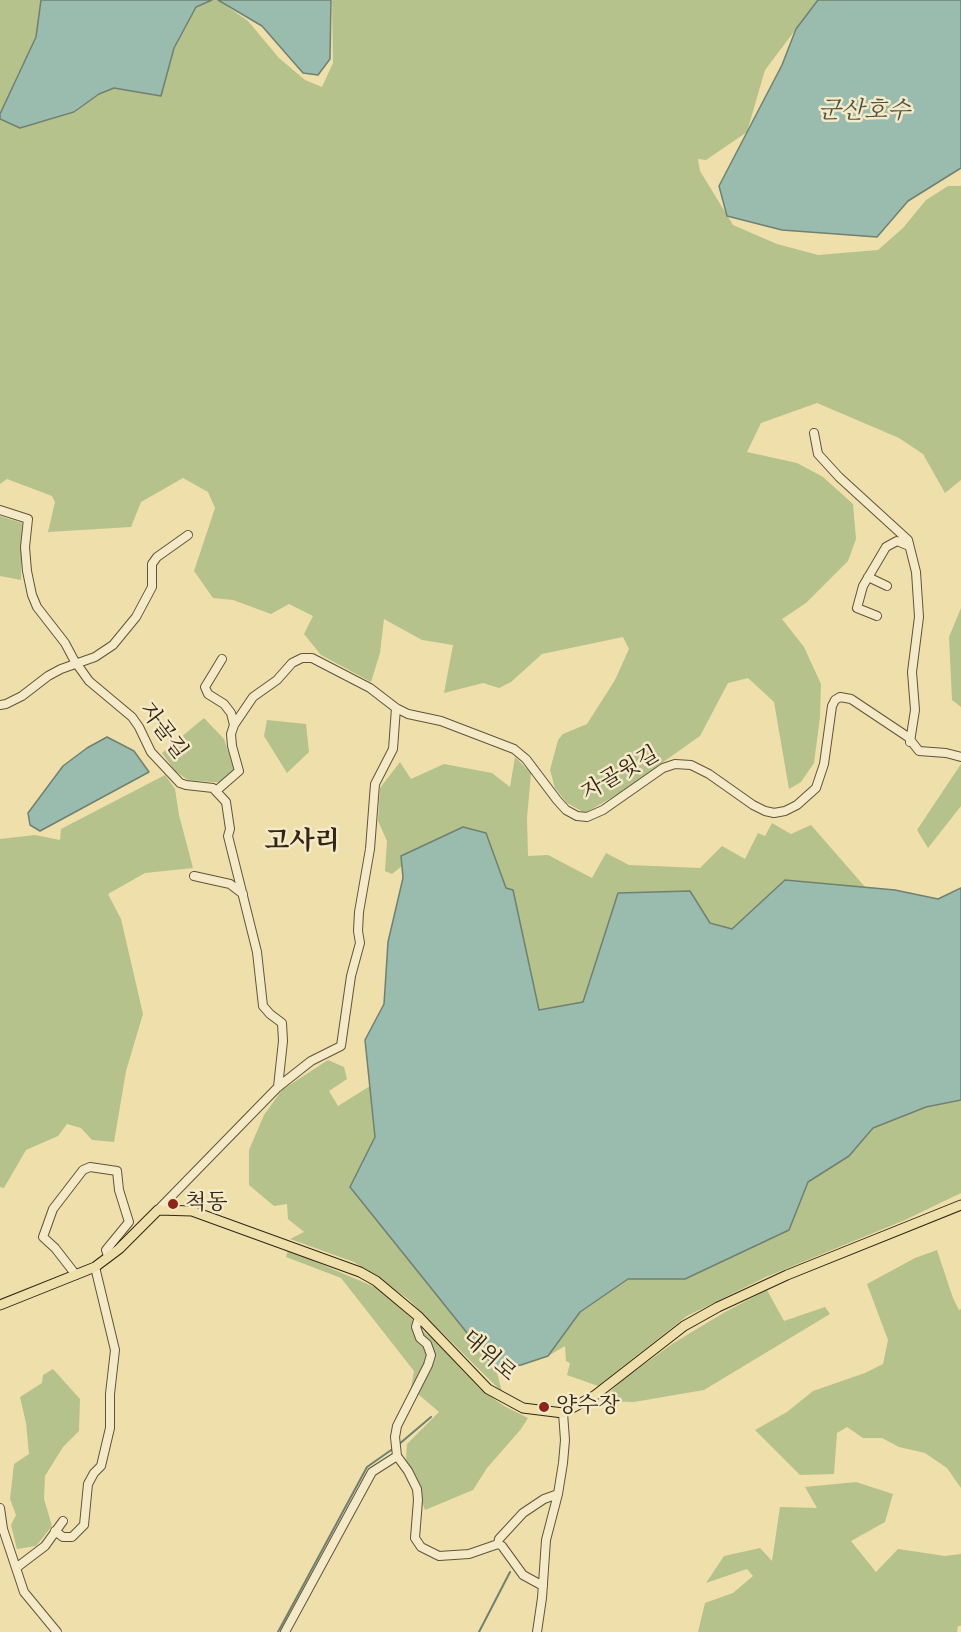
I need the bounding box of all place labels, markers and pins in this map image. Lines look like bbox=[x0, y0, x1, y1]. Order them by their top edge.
place label: 척동 bbox=[185, 1191, 228, 1217]
marker: 척동 bbox=[166, 1197, 180, 1211]
place label: 양수장 bbox=[556, 1394, 620, 1420]
marker: 양수장 bbox=[537, 1400, 551, 1414]

